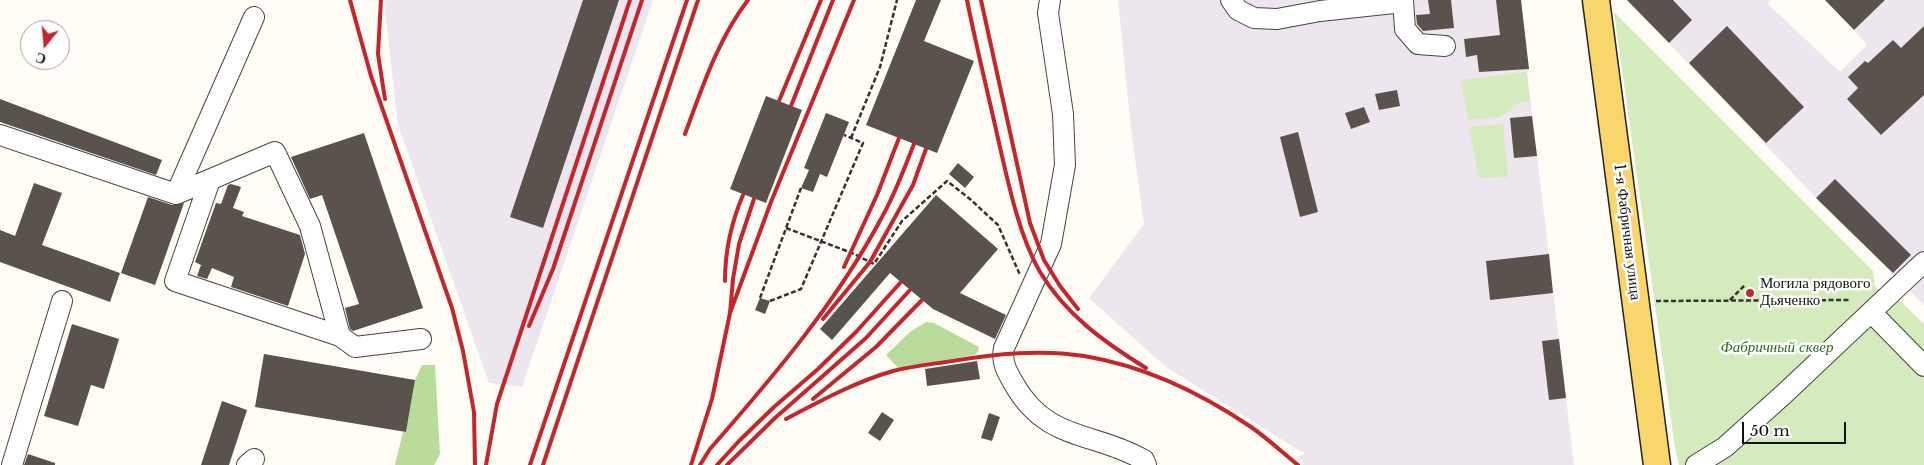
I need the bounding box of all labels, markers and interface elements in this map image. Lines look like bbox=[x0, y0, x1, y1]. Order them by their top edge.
north arrow bbox=[20, 20, 70, 70]
text: С bbox=[33, 48, 48, 68]
street label: 1-я Фабричная улица bbox=[1610, 163, 1644, 301]
place label: Могила рядового Дьяченко bbox=[1760, 275, 1870, 310]
marker: Могила рядового Дьяченко bbox=[1744, 287, 1756, 299]
park label: Фабричный сквер bbox=[1721, 339, 1833, 357]
scale bar bbox=[1744, 412, 1848, 444]
text: 50 m bbox=[1750, 421, 1790, 440]

